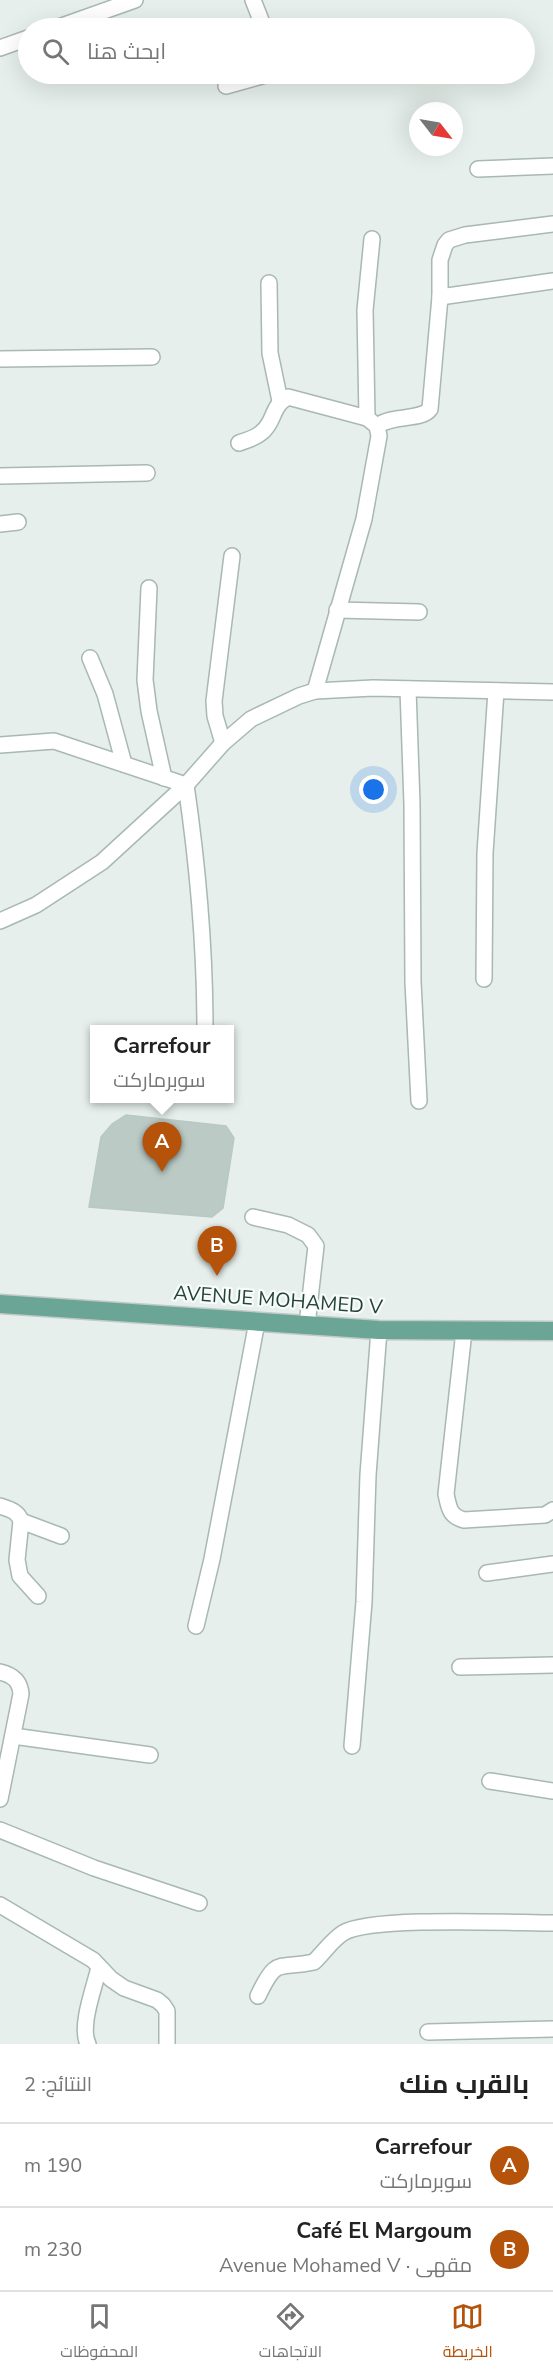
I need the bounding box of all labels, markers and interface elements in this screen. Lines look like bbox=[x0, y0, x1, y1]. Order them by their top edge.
search box bbox=[18, 18, 535, 84]
icon: search bbox=[39, 35, 72, 68]
text: ابحث هنا bbox=[87, 37, 166, 67]
north arrow bbox=[409, 102, 463, 156]
your location bbox=[359, 775, 388, 804]
popup bbox=[90, 1025, 234, 1103]
text: Carrefour bbox=[113, 1031, 211, 1061]
text: سوبرماركت bbox=[113, 1067, 206, 1094]
pin: A bbox=[142, 1122, 182, 1172]
pin: B bbox=[198, 1226, 236, 1276]
street label: AVENUE MOHAMED V bbox=[172, 1279, 384, 1321]
text: بالقرب منك bbox=[399, 2067, 529, 2102]
text: النتائج: 2 bbox=[24, 2071, 92, 2098]
text: Carrefour bbox=[375, 2132, 472, 2162]
text: 190 m bbox=[24, 2152, 82, 2179]
text: A bbox=[502, 2152, 517, 2179]
text: سوبرماركت bbox=[380, 2168, 472, 2195]
text: Café El Margoum bbox=[296, 2216, 472, 2246]
text: 230 m bbox=[24, 2236, 82, 2263]
text: B bbox=[503, 2236, 516, 2263]
text: مقهى · Avenue Mohamed V bbox=[219, 2252, 472, 2279]
tab: المحفوظات bbox=[60, 2300, 138, 2366]
tab: الاتجاهات bbox=[259, 2300, 322, 2366]
tab: الخريطة bbox=[443, 2300, 493, 2366]

